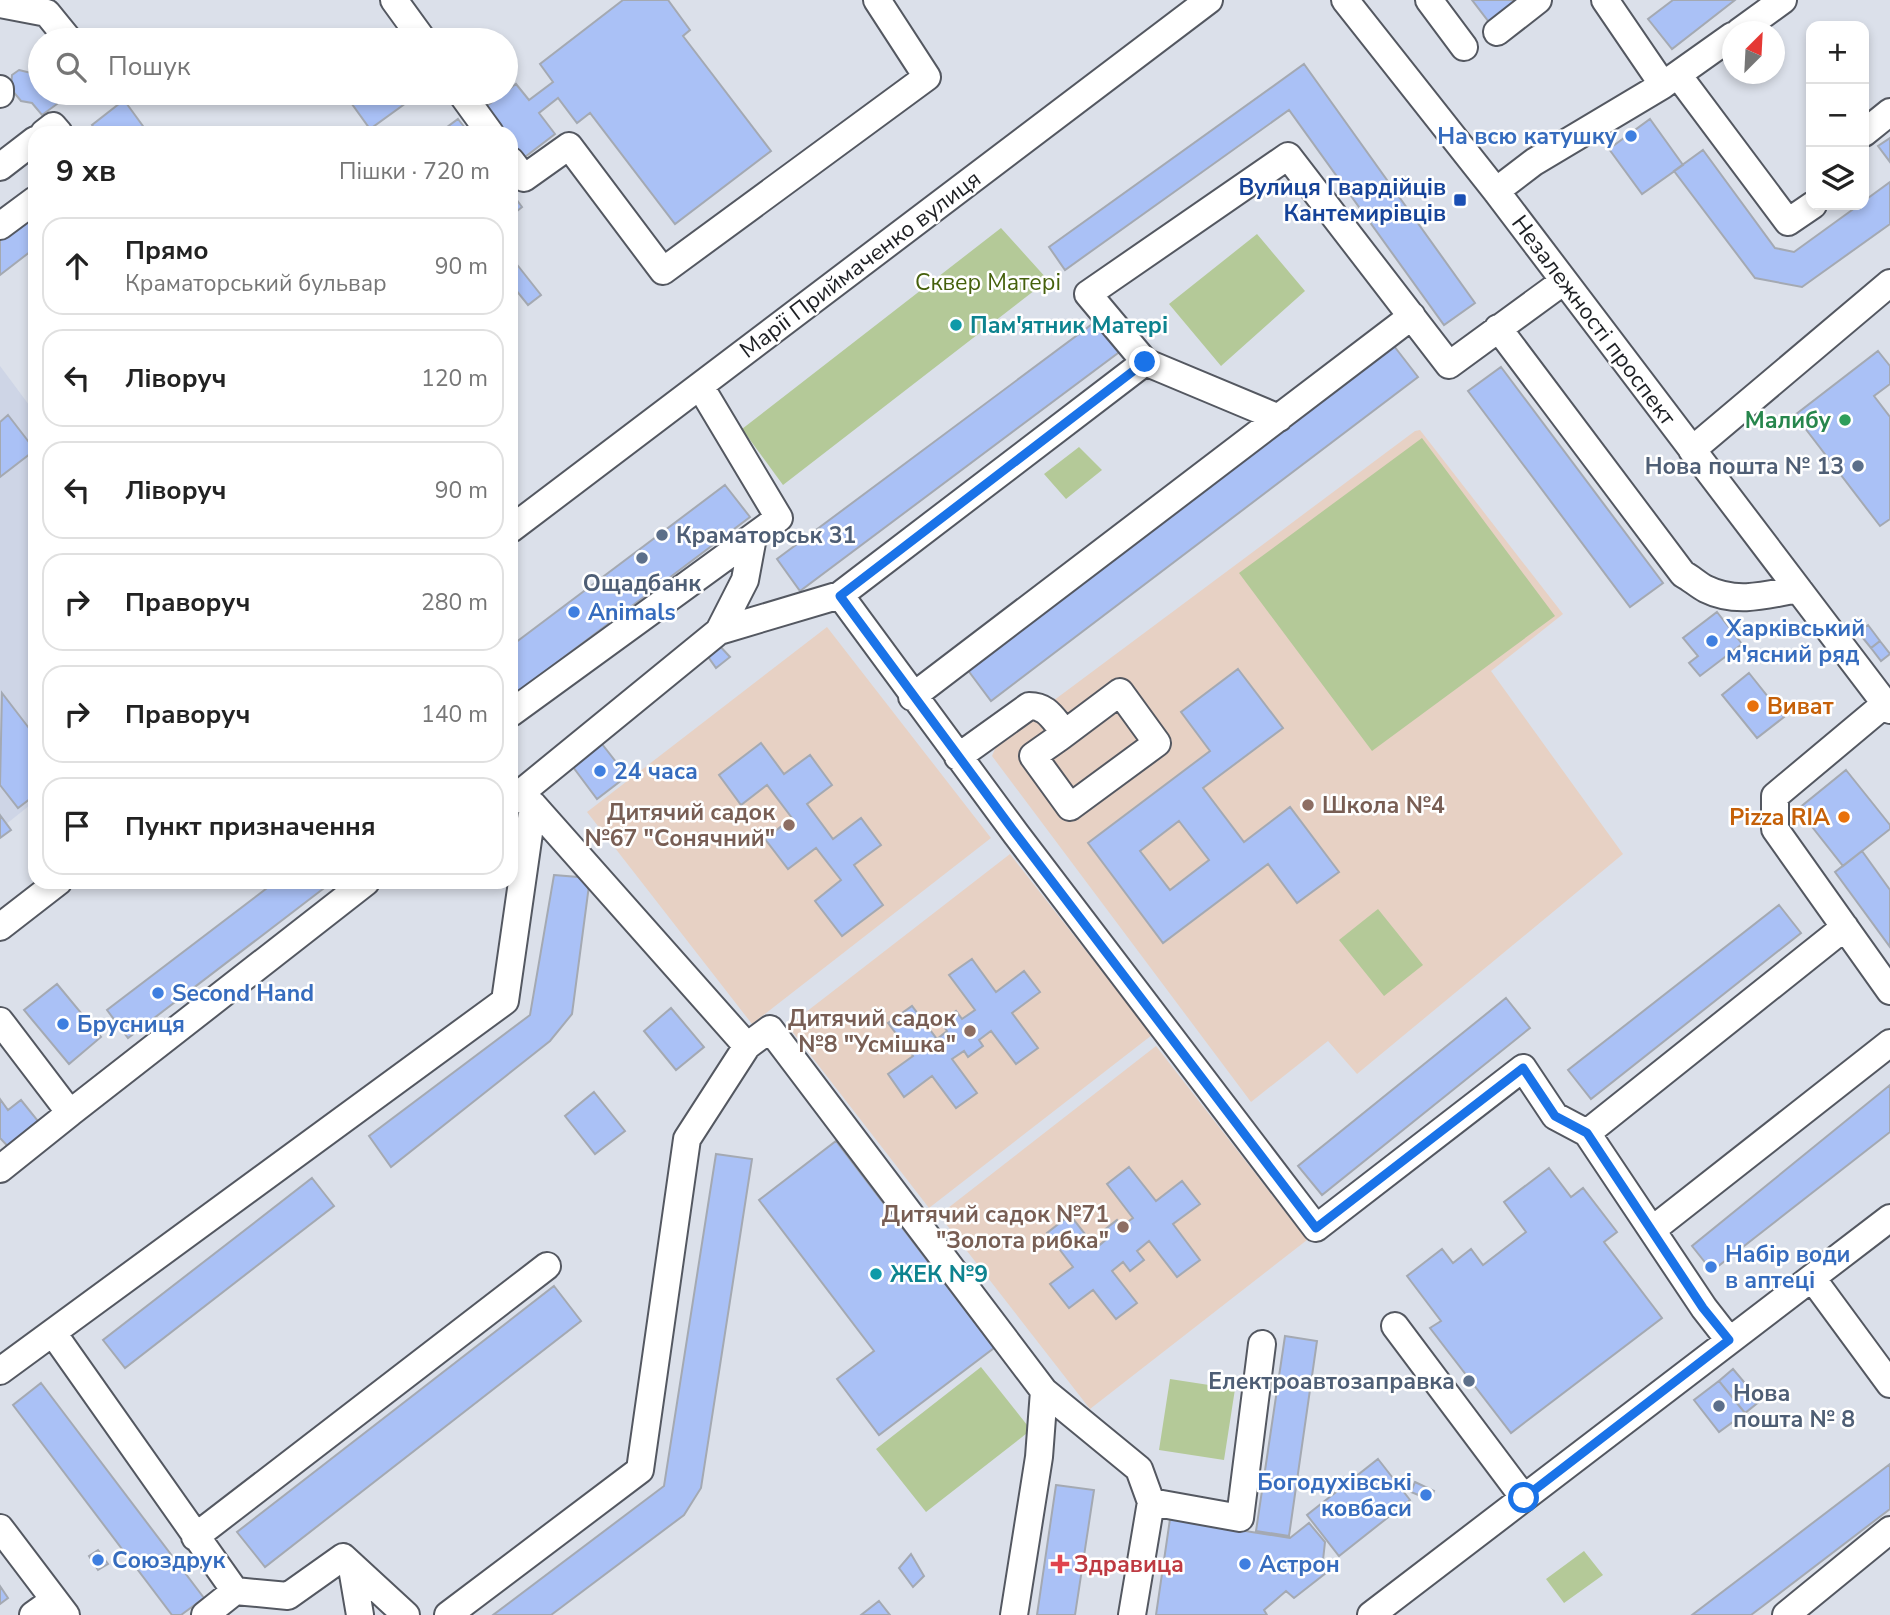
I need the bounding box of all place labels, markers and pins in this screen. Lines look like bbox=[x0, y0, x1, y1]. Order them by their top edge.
place label: На всю катушку bbox=[1437, 121, 1618, 152]
marker: На всю катушку bbox=[1623, 128, 1639, 144]
place label: Вулиця Гвардійців Кантемирівців bbox=[1238, 172, 1446, 229]
marker: Вулиця Гвардійців Кантемирівців bbox=[1452, 192, 1468, 208]
place label: Пам'ятник Матері bbox=[970, 310, 1168, 341]
marker: Пам'ятник Матері bbox=[948, 317, 964, 333]
place label: Малибу bbox=[1745, 405, 1832, 436]
marker: Малибу bbox=[1837, 412, 1853, 428]
place label: Нова пошта № 13 bbox=[1645, 451, 1844, 482]
marker: Нова пошта № 13 bbox=[1850, 458, 1866, 474]
place label: Краматорськ 31 bbox=[676, 520, 856, 551]
marker: Краматорськ 31 bbox=[654, 527, 670, 543]
marker: Ощадбанк bbox=[634, 550, 650, 566]
place label: Ощадбанк bbox=[583, 568, 701, 599]
place label: Animals bbox=[588, 597, 676, 628]
marker: Animals bbox=[566, 604, 582, 620]
place label: Харківський м'ясний ряд bbox=[1725, 613, 1865, 670]
marker: Харківський м'ясний ряд bbox=[1704, 633, 1720, 649]
place label: Виват bbox=[1767, 691, 1834, 722]
marker: Виват bbox=[1745, 698, 1761, 714]
place label: 24 часа bbox=[614, 756, 698, 787]
marker: 24 часа bbox=[592, 763, 608, 779]
place label: Школа №4 bbox=[1322, 790, 1445, 821]
place label: Дитячий садок №67 "Сонячний" bbox=[584, 797, 775, 854]
marker: Школа №4 bbox=[1300, 797, 1316, 813]
place label: Pizza RIA bbox=[1729, 802, 1831, 833]
marker: Pizza RIA bbox=[1836, 809, 1852, 825]
marker: Дитячий садок №67 "Сонячний" bbox=[781, 817, 797, 833]
place label: Second Hand bbox=[172, 978, 314, 1009]
marker: Second Hand bbox=[150, 985, 166, 1001]
place label: Дитячий садок №8 "Усмішка" bbox=[788, 1003, 956, 1060]
place label: Брусниця bbox=[77, 1009, 185, 1040]
marker: Брусниця bbox=[55, 1016, 71, 1032]
marker: Дитячий садок №8 "Усмішка" bbox=[962, 1023, 978, 1039]
place label: Дитячий садок №71 "Золота рибка" bbox=[882, 1199, 1109, 1256]
marker: Дитячий садок №71 "Золота рибка" bbox=[1115, 1219, 1131, 1235]
place label: Набір води в аптеці bbox=[1725, 1239, 1851, 1296]
place label: ЖЕК №9 bbox=[890, 1259, 988, 1290]
marker: Набір води в аптеці bbox=[1703, 1259, 1719, 1275]
marker: ЖЕК №9 bbox=[868, 1266, 884, 1282]
place label: Електроавтозаправка bbox=[1208, 1366, 1455, 1397]
marker: Електроавтозаправка bbox=[1461, 1373, 1477, 1389]
place label: Нова пошта № 8 bbox=[1733, 1378, 1855, 1435]
marker: Нова пошта № 8 bbox=[1711, 1398, 1727, 1414]
place label: Богодухівські ковбаси bbox=[1257, 1467, 1412, 1524]
marker: Богодухівські ковбаси bbox=[1418, 1487, 1434, 1503]
place label: Союздрук bbox=[112, 1545, 225, 1576]
place label: Здравица bbox=[1074, 1549, 1184, 1580]
place label: Астрон bbox=[1259, 1549, 1340, 1580]
marker: Союздрук bbox=[90, 1552, 106, 1568]
marker: Здравица bbox=[1052, 1556, 1068, 1572]
marker: Астрон bbox=[1237, 1556, 1253, 1572]

